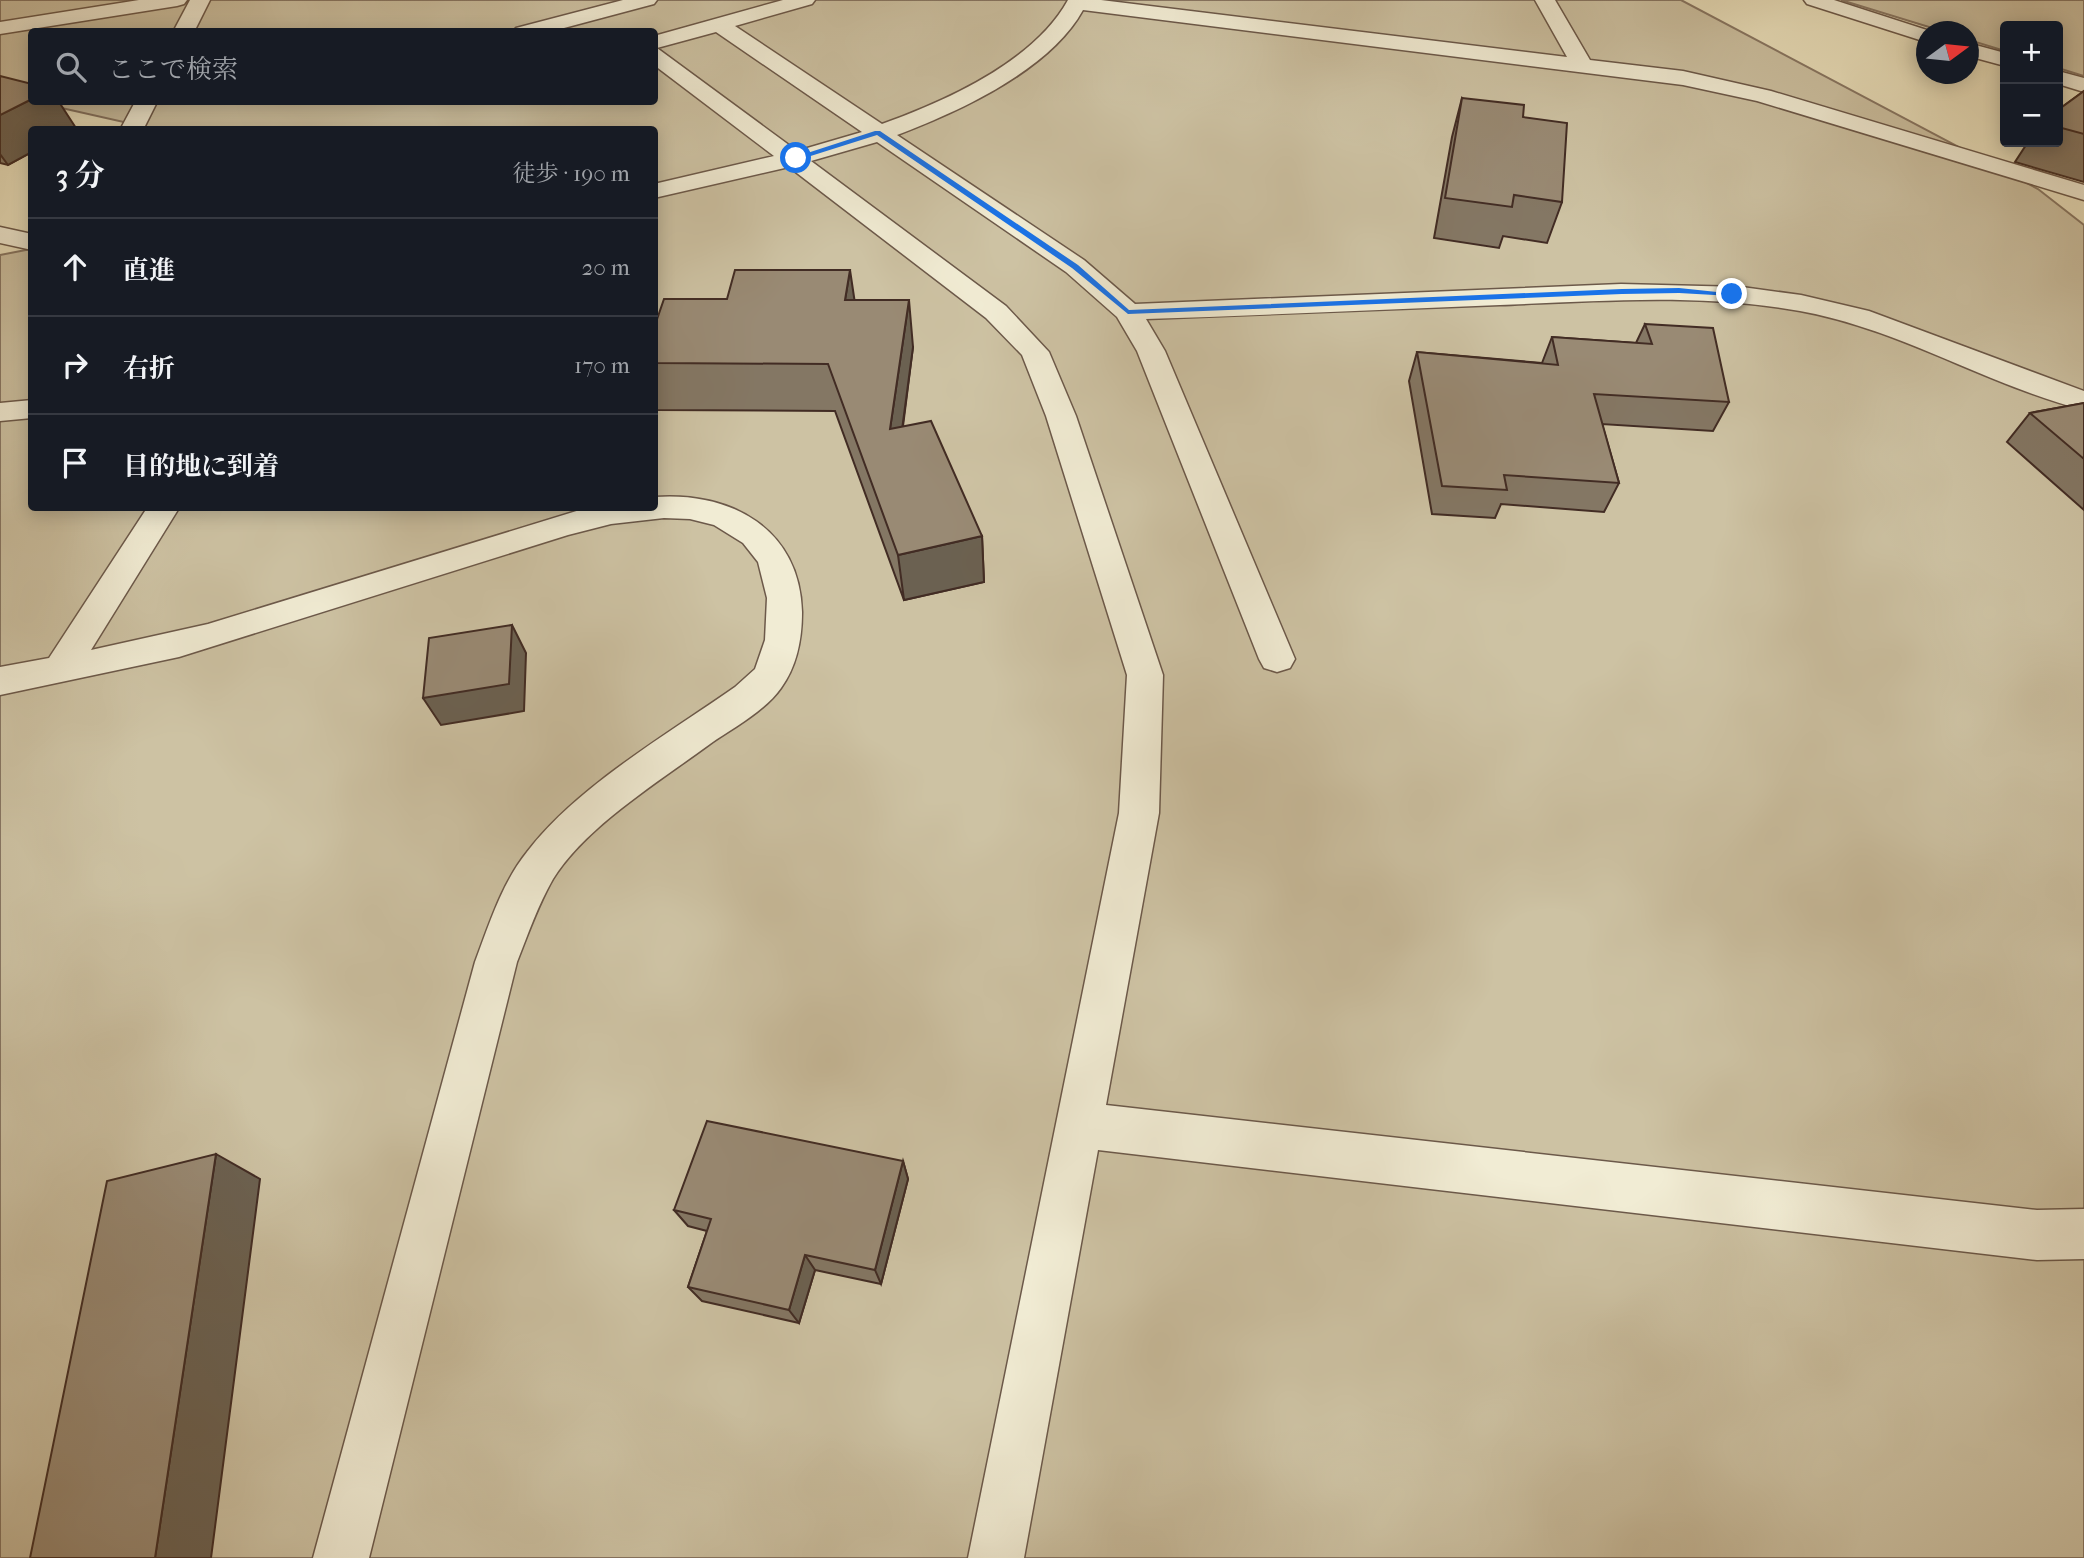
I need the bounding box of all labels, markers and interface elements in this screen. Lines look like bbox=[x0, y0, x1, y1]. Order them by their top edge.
north arrow bbox=[1916, 21, 1979, 84]
map controls bbox=[2000, 21, 2063, 147]
button: + bbox=[2000, 21, 2063, 84]
search box bbox=[28, 28, 658, 105]
icon: search bbox=[52, 48, 90, 86]
text: ここで検索 bbox=[108, 54, 238, 85]
button: − bbox=[2000, 84, 2063, 147]
route start bbox=[780, 142, 811, 173]
text: 3 分 bbox=[56, 158, 105, 193]
text: 徒歩 · 190 m bbox=[512, 160, 630, 187]
icon: ahead bbox=[56, 248, 94, 286]
text: 20 m bbox=[581, 254, 630, 281]
text: 直進 bbox=[123, 255, 175, 286]
route end bbox=[1716, 278, 1747, 309]
icon: right bbox=[56, 346, 94, 384]
text: 170 m bbox=[574, 352, 630, 379]
text: 右折 bbox=[123, 353, 175, 384]
icon: arrive bbox=[56, 444, 94, 482]
text: 目的地に到着 bbox=[123, 451, 279, 482]

